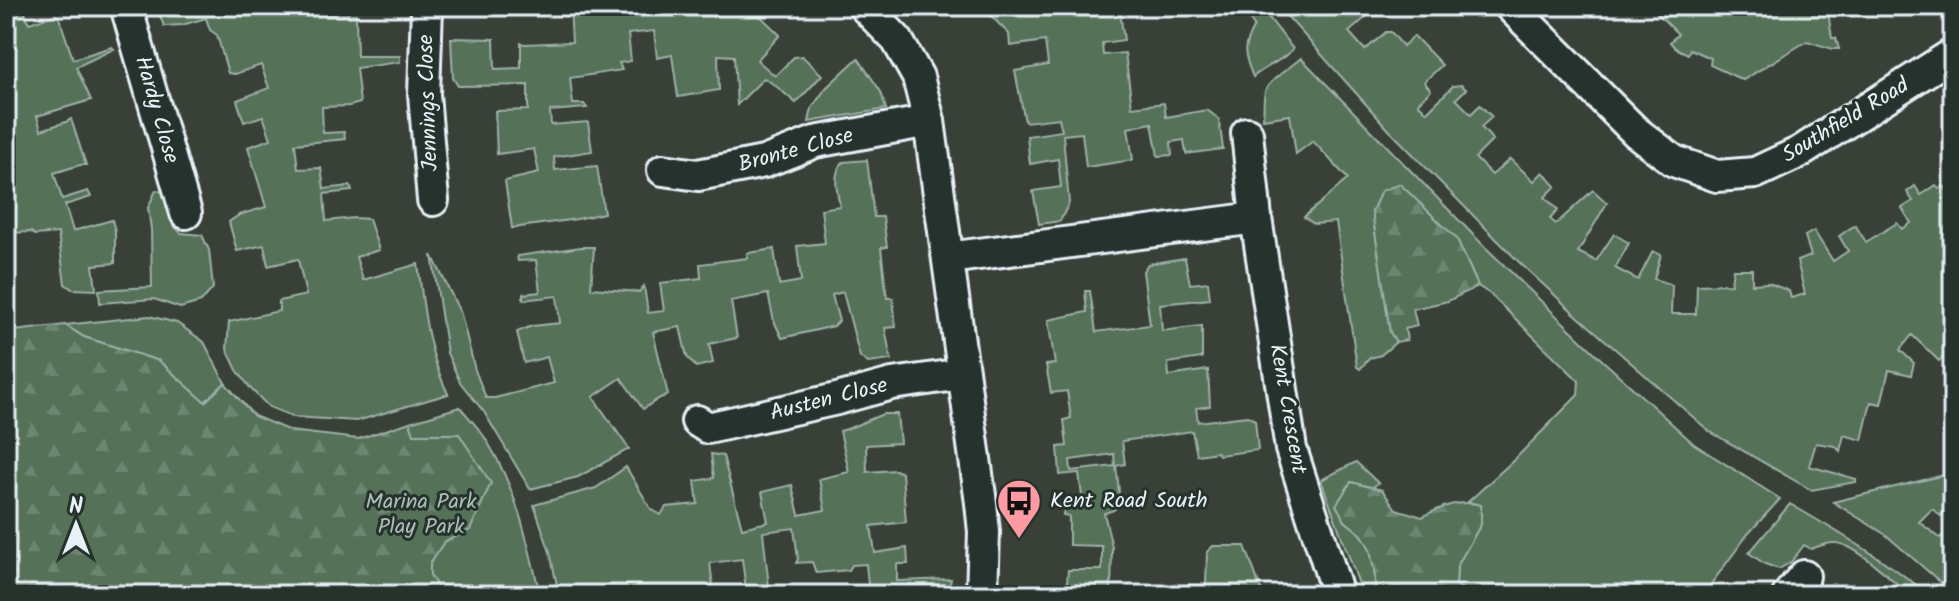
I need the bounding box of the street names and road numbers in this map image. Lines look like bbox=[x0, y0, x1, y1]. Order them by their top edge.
street label: Jennings Close bbox=[409, 34, 449, 172]
street label: Hardy Close bbox=[124, 52, 188, 168]
street label: Southfield Road bbox=[1776, 69, 1917, 173]
street label: Bronte Close bbox=[734, 119, 858, 183]
street label: Kent Crescent bbox=[1258, 341, 1316, 477]
street label: Austen Close bbox=[766, 368, 892, 432]

